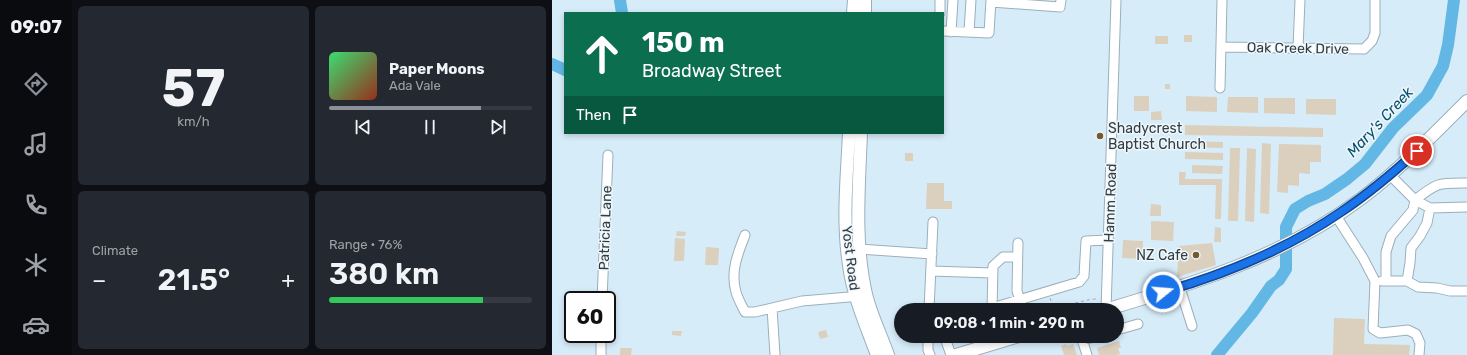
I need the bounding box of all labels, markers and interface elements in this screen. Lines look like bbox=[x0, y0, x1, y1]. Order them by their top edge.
text: 09:07 bbox=[10, 16, 62, 38]
text: 150 m bbox=[642, 26, 725, 59]
icon: ahead bbox=[576, 28, 628, 80]
street label: Oak Creek Drive bbox=[1247, 39, 1349, 58]
text: 57 bbox=[162, 57, 225, 119]
text: Paper Moons bbox=[389, 60, 485, 78]
text: Broadway Street bbox=[642, 60, 781, 82]
icon: directions bbox=[22, 70, 50, 98]
text: Ada Vale bbox=[389, 78, 441, 93]
water label: Mary's Creek bbox=[1343, 83, 1417, 161]
icon: arrive bbox=[619, 104, 641, 126]
text: Then bbox=[576, 106, 611, 124]
text: km/h bbox=[177, 114, 210, 129]
icon: previous bbox=[352, 116, 374, 138]
icon: pause bbox=[419, 116, 441, 138]
icon: next bbox=[487, 116, 509, 138]
place label: Shadycrest Baptist Church bbox=[1108, 120, 1206, 153]
icon: music bbox=[22, 130, 50, 158]
marker: Shadycrest Baptist Church bbox=[1095, 131, 1105, 141]
pin bbox=[1400, 134, 1434, 168]
icon: arrive bbox=[1406, 140, 1428, 162]
street label: Hamm Road bbox=[1101, 163, 1120, 243]
street label: Patricia Lane bbox=[596, 185, 615, 271]
icon: phone bbox=[22, 191, 50, 219]
street label: Yost Road bbox=[838, 225, 863, 291]
text: Range · 76% bbox=[329, 237, 402, 252]
text: Climate bbox=[92, 243, 138, 258]
place label: NZ Cafe bbox=[1136, 247, 1188, 264]
marker: NZ Cafe bbox=[1191, 250, 1201, 260]
icon: climate bbox=[22, 251, 50, 279]
text: 380 km bbox=[329, 256, 439, 292]
text: 21.5° bbox=[157, 262, 230, 298]
text: − bbox=[92, 267, 106, 294]
text: + bbox=[281, 267, 295, 294]
position arrow bbox=[1142, 271, 1184, 313]
speed limit sign: 60 bbox=[564, 291, 616, 343]
icon: car bbox=[22, 311, 50, 339]
text: 09:08 · 1 min · 290 m bbox=[934, 314, 1084, 332]

